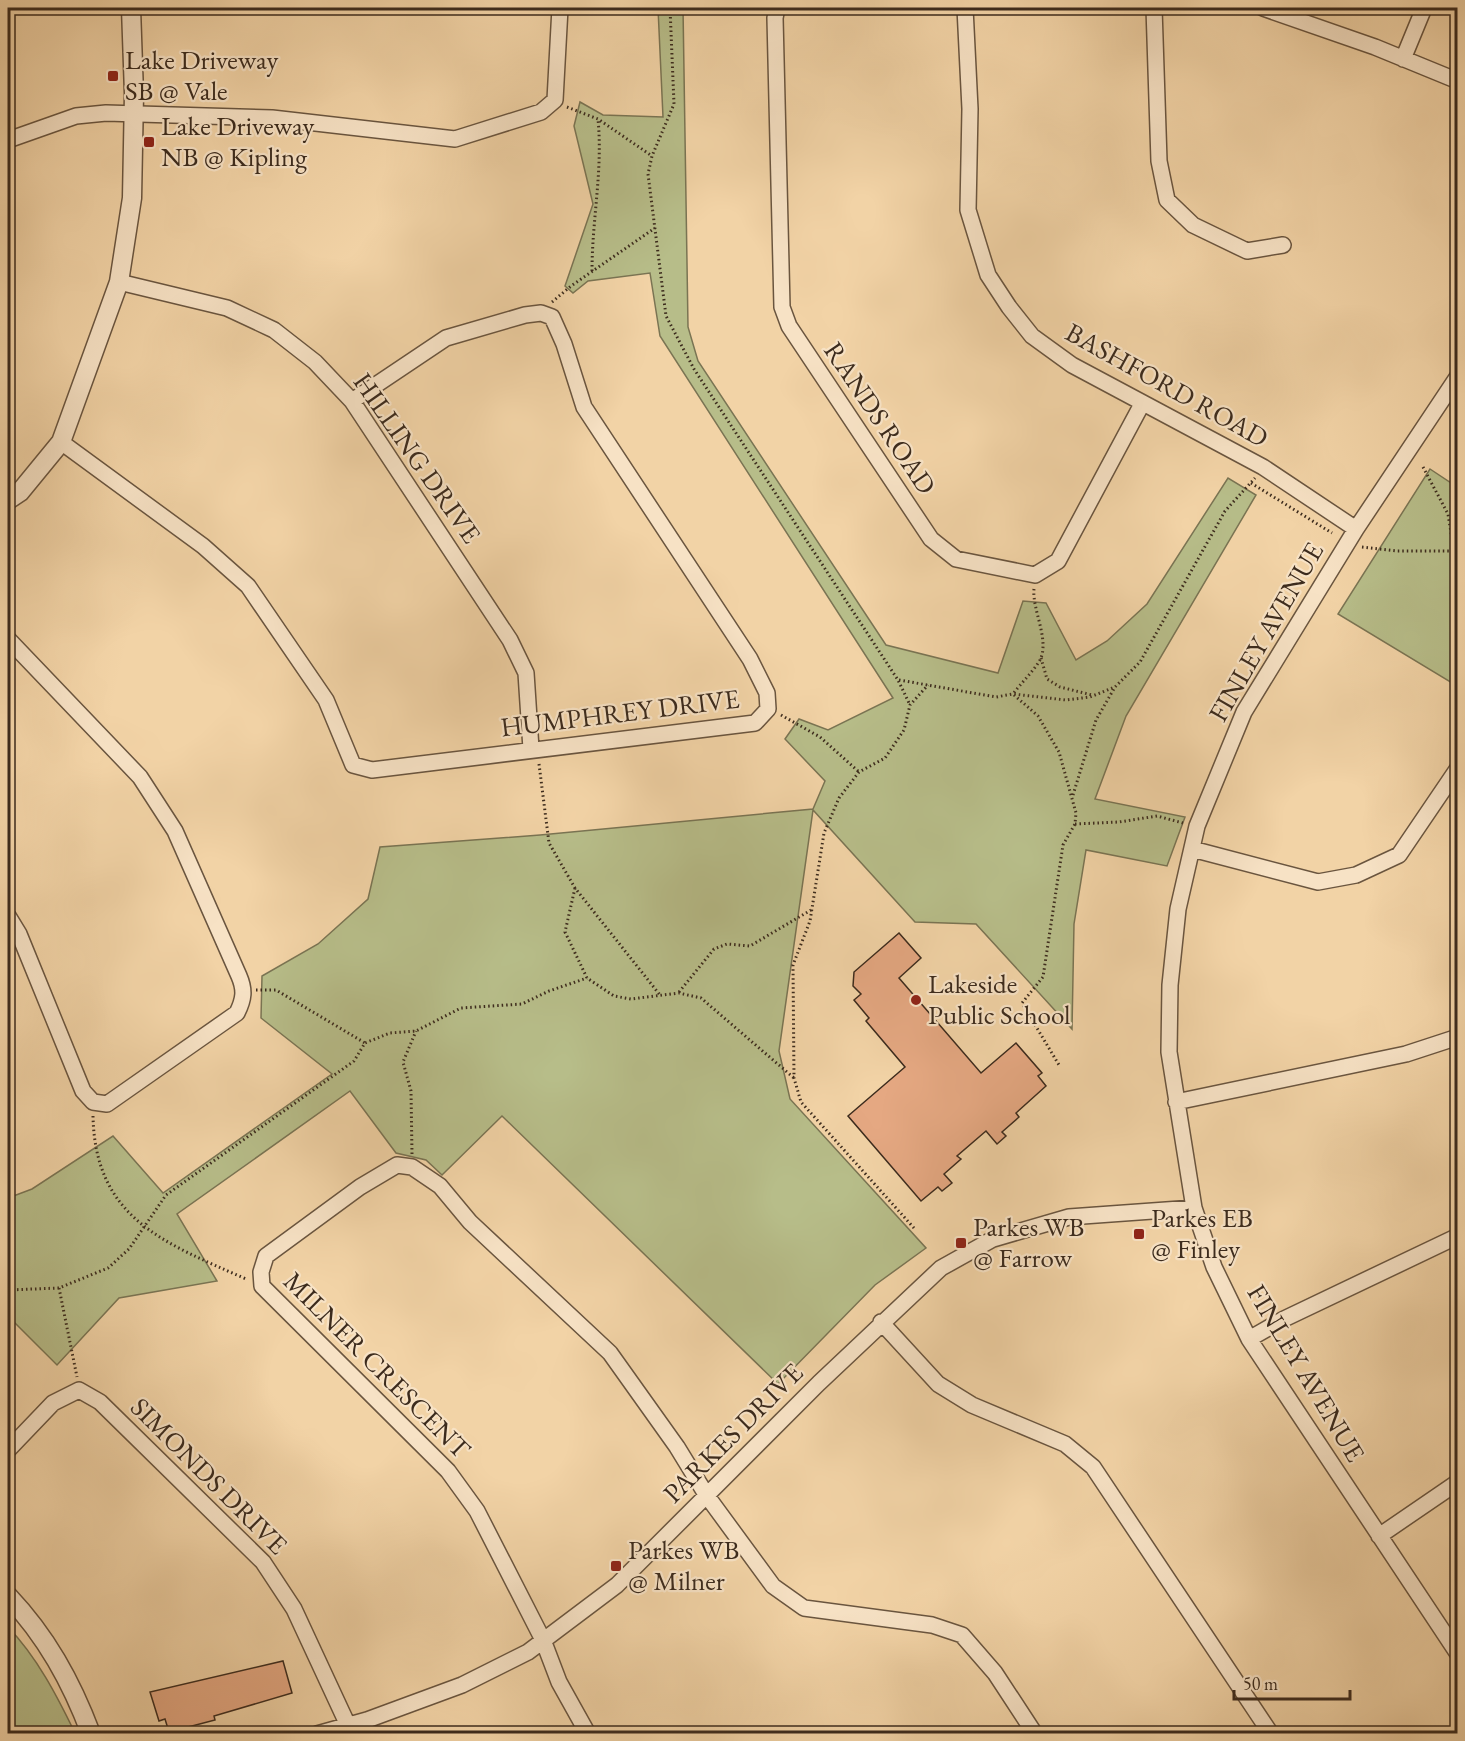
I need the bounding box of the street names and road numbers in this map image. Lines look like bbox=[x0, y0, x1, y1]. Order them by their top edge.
street label: BASHFORD ROAD bbox=[1060, 314, 1275, 455]
street label: RANDS ROAD bbox=[816, 335, 944, 501]
street label: HILLING DRIVE bbox=[346, 366, 489, 550]
street label: FINLEY AVENUE bbox=[1200, 536, 1331, 728]
street label: HUMPHREY DRIVE bbox=[498, 680, 741, 745]
street label: MILNER CRESCENT bbox=[276, 1264, 479, 1466]
street label: FINLEY AVENUE bbox=[1240, 1277, 1373, 1468]
street label: PARKES DRIVE bbox=[655, 1355, 810, 1510]
street label: SIMONDS DRIVE bbox=[123, 1390, 295, 1562]

